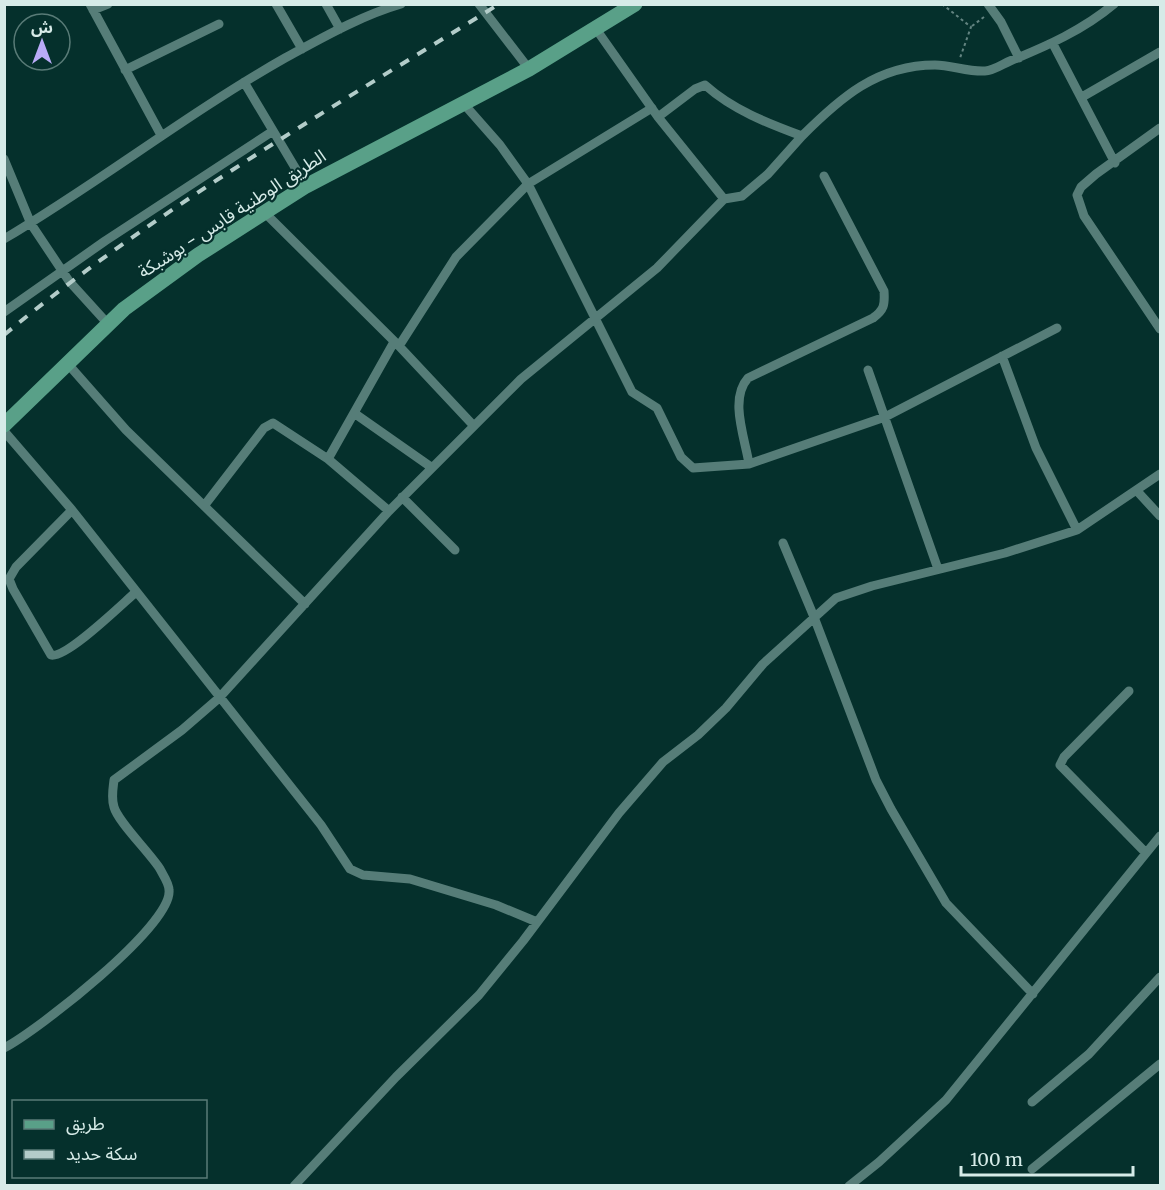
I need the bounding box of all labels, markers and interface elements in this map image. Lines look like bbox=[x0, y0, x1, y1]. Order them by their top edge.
north arrow bbox=[12, 12, 72, 72]
text: ش bbox=[31, 17, 53, 37]
street label: الطريق الوطنية قابس - بوشبكة bbox=[133, 144, 330, 283]
legend bbox=[12, 1100, 207, 1178]
text: طريق bbox=[66, 1112, 105, 1135]
scale bar bbox=[961, 1139, 1134, 1177]
text: سكة حديد bbox=[66, 1142, 137, 1165]
text: 100 m bbox=[970, 1148, 1023, 1171]

